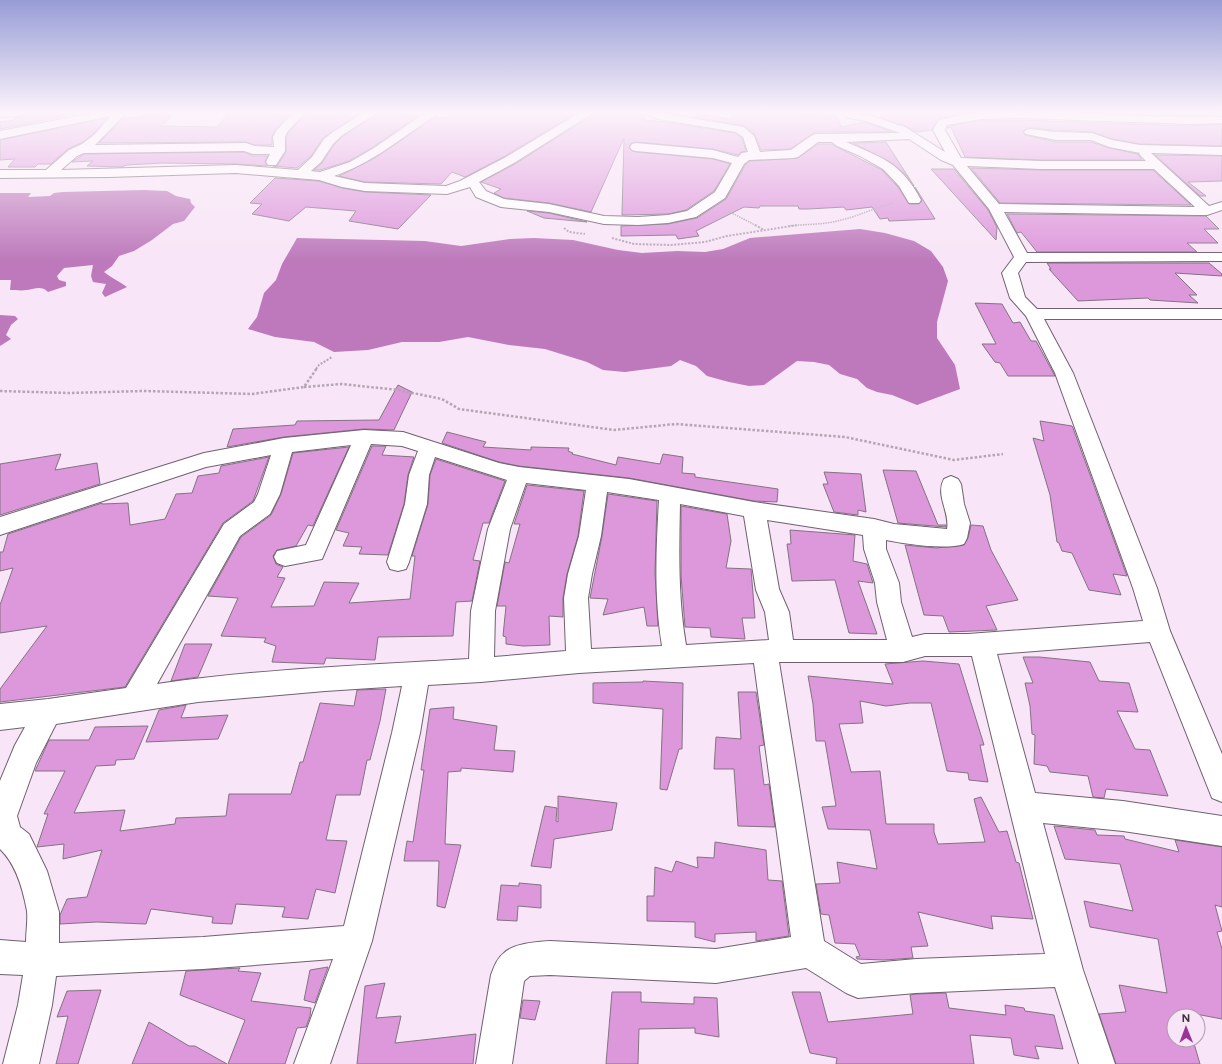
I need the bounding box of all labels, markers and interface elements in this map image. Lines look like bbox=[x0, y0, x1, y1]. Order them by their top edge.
north arrow bbox=[1166, 1008, 1206, 1048]
text: N bbox=[1181, 1012, 1190, 1025]

